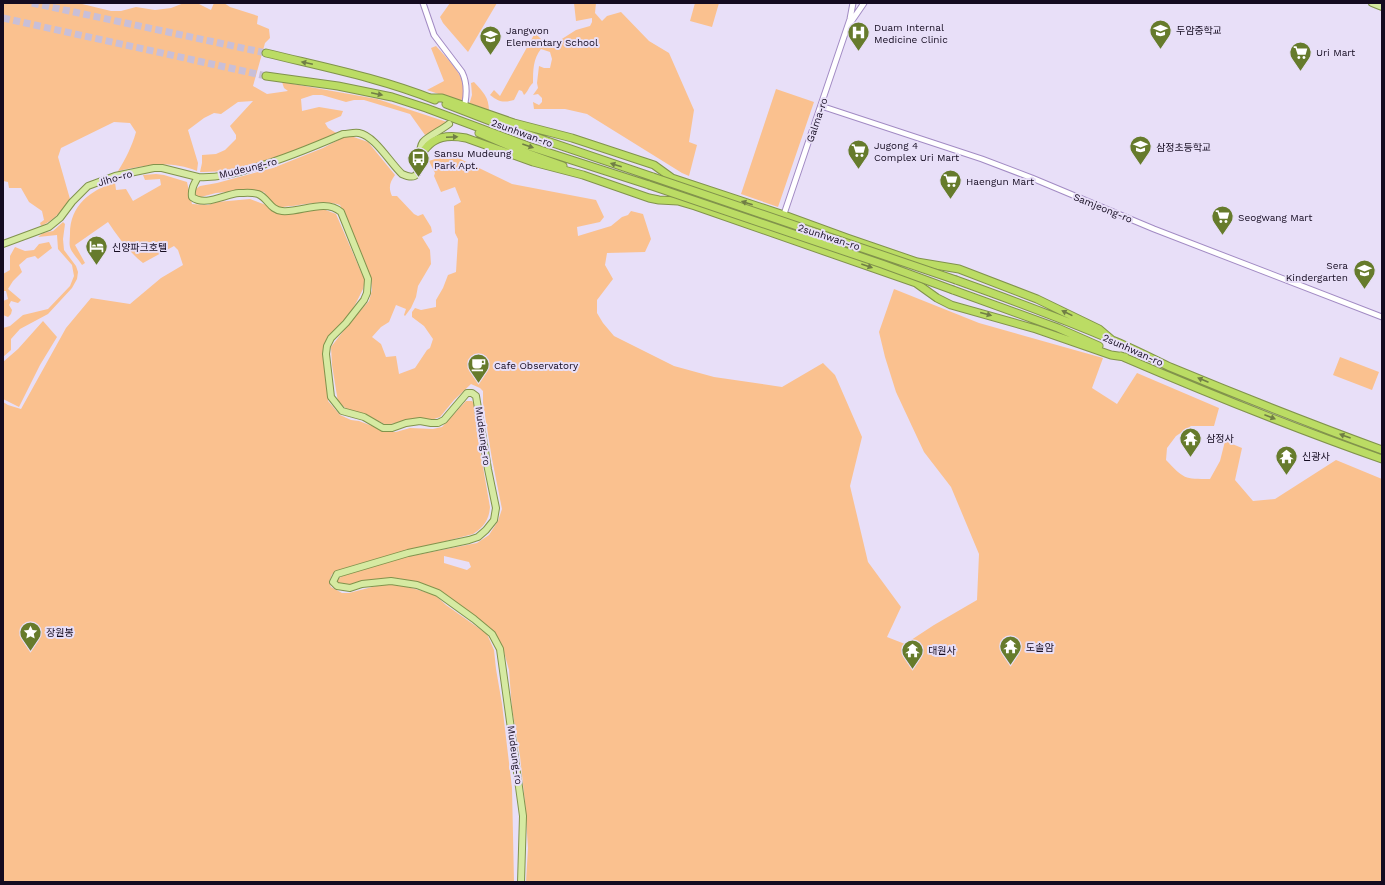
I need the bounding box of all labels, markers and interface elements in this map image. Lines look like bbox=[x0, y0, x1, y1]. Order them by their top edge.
school or university icon: 두암중학교 bbox=[1147, 17, 1173, 50]
hospital icon: Duam Internal Medicine Clinic bbox=[845, 20, 871, 53]
place label: Duam Internal Medicine Clinic bbox=[874, 22, 948, 45]
school or university icon: Jangwon Elementary School bbox=[478, 23, 504, 56]
place label: Jangwon Elementary School bbox=[506, 25, 598, 48]
place label: 두암중학교 bbox=[1176, 25, 1222, 36]
supermarket icon: Uri Mart bbox=[1287, 39, 1313, 72]
place label: Uri Mart bbox=[1316, 47, 1356, 58]
one-way arrow bbox=[300, 60, 313, 66]
one-way arrow bbox=[370, 91, 383, 97]
street label: Galma-ro bbox=[804, 96, 830, 144]
street label: 2sunhwan-ro bbox=[490, 117, 554, 149]
one-way arrow bbox=[446, 133, 458, 140]
school or university icon: 삼정초등학교 bbox=[1127, 134, 1153, 167]
supermarket icon: Jugong 4 Complex Uri Mart bbox=[846, 138, 872, 171]
place label: Jugong 4 Complex Uri Mart bbox=[874, 140, 960, 163]
place label: 삼정초등학교 bbox=[1156, 142, 1211, 153]
one-way arrow bbox=[523, 144, 535, 150]
bus stop icon: Sansu Mudeung Park Apt. bbox=[406, 146, 432, 179]
place label: Sansu Mudeung Park Apt. bbox=[434, 148, 512, 171]
street label: Mudeung-ro bbox=[218, 155, 278, 181]
one-way arrow bbox=[610, 162, 622, 168]
street label: Jiho-ro bbox=[96, 168, 134, 188]
supermarket icon: Haengun Mart bbox=[938, 168, 964, 201]
place label: Haengun Mart bbox=[966, 176, 1035, 187]
street label: Samjeong-ro bbox=[1072, 191, 1134, 225]
one-way arrow bbox=[740, 199, 752, 205]
supermarket icon: Seogwang Mart bbox=[1209, 204, 1235, 237]
place label: Seogwang Mart bbox=[1238, 212, 1313, 223]
street label: 2sunhwan-ro bbox=[797, 222, 861, 252]
hotel icon: 신양파크호텔 bbox=[84, 234, 110, 267]
place label: 신양파크호텔 bbox=[112, 242, 167, 253]
school or university icon: Sera Kindergarten bbox=[1351, 258, 1377, 291]
place label: Sera Kindergarten bbox=[1286, 260, 1348, 283]
one-way arrow bbox=[861, 263, 873, 269]
one-way arrow bbox=[1061, 310, 1073, 316]
one-way arrow bbox=[980, 311, 992, 317]
street label: 2sunhwan-ro bbox=[1101, 332, 1165, 368]
cafe icon: Cafe Observatory bbox=[466, 352, 492, 385]
place label: Cafe Observatory bbox=[494, 360, 579, 371]
one-way arrow bbox=[1196, 377, 1208, 383]
street label: Mudeung-ro bbox=[473, 406, 493, 466]
one-way arrow bbox=[1265, 415, 1277, 421]
temple icon: 삼정사 bbox=[1177, 425, 1203, 458]
place label: 삼정사 bbox=[1206, 433, 1234, 444]
one-way arrow bbox=[1339, 433, 1351, 439]
temple icon: 신광사 bbox=[1273, 443, 1299, 476]
place label: 신광사 bbox=[1302, 451, 1330, 462]
place icon: 장원봉 bbox=[17, 619, 43, 652]
place label: 장원봉 bbox=[46, 627, 74, 638]
temple icon: 도솔암 bbox=[997, 634, 1023, 667]
temple icon: 대원사 bbox=[899, 637, 925, 670]
place label: 도솔암 bbox=[1026, 642, 1054, 653]
place label: 대원사 bbox=[928, 645, 956, 656]
street label: Mudeung-ro bbox=[505, 725, 525, 785]

